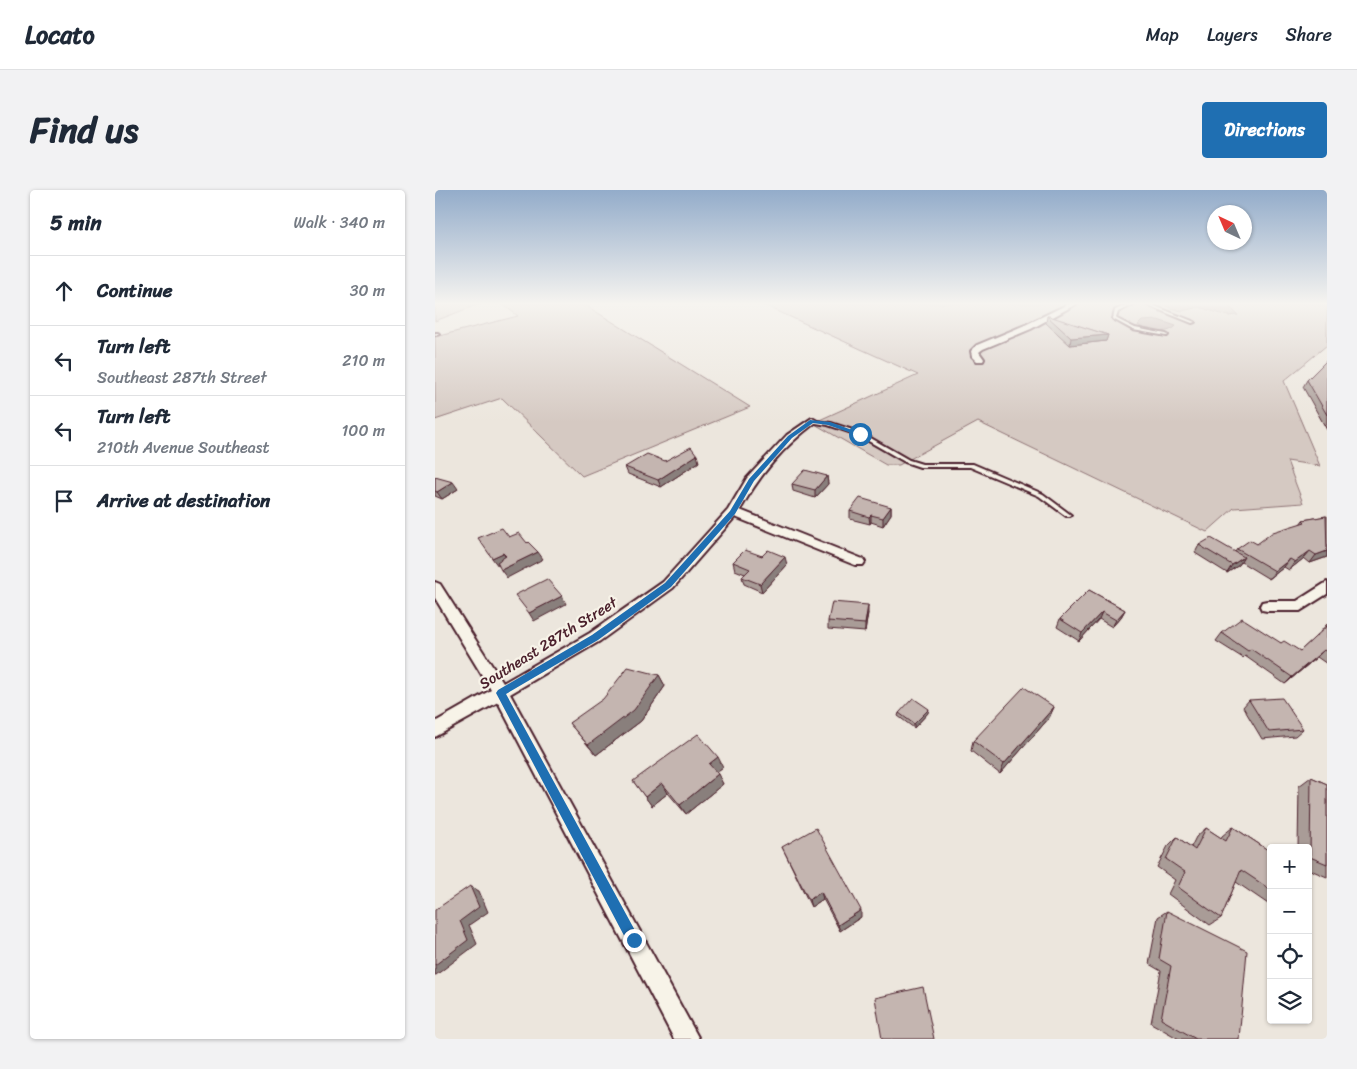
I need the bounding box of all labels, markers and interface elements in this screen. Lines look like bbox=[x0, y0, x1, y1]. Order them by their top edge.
text: Locato bbox=[25, 14, 95, 56]
text: Map bbox=[1146, 19, 1179, 51]
text: Layers bbox=[1207, 19, 1258, 51]
text: Share bbox=[1286, 19, 1332, 51]
text: Find us bbox=[30, 99, 138, 161]
button: Directions bbox=[1202, 102, 1327, 158]
text: 5 min bbox=[50, 204, 102, 242]
north arrow bbox=[1207, 205, 1252, 250]
text: Walk · 340 m bbox=[294, 208, 385, 237]
text: Continue bbox=[97, 274, 173, 307]
text: 30 m bbox=[350, 276, 385, 305]
icon: ahead bbox=[50, 277, 78, 305]
text: Turn left bbox=[97, 330, 170, 363]
text: 210 m bbox=[342, 346, 385, 375]
icon: left bbox=[50, 347, 78, 375]
text: Southeast 287th Street bbox=[97, 363, 267, 392]
text: Turn left bbox=[97, 400, 170, 433]
text: 100 m bbox=[341, 416, 385, 445]
icon: left bbox=[50, 417, 78, 445]
route start bbox=[849, 423, 872, 446]
text: 210th Avenue Southeast bbox=[97, 433, 269, 462]
text: Arrive at destination bbox=[97, 484, 270, 517]
icon: arrive bbox=[50, 487, 78, 515]
street label: Southeast 287th Street bbox=[474, 589, 623, 696]
map controls bbox=[1267, 844, 1312, 1024]
button: + bbox=[1267, 844, 1312, 889]
button: − bbox=[1267, 889, 1312, 934]
route end bbox=[623, 929, 646, 952]
button: locate bbox=[1267, 934, 1312, 979]
button: layers bbox=[1267, 979, 1312, 1024]

